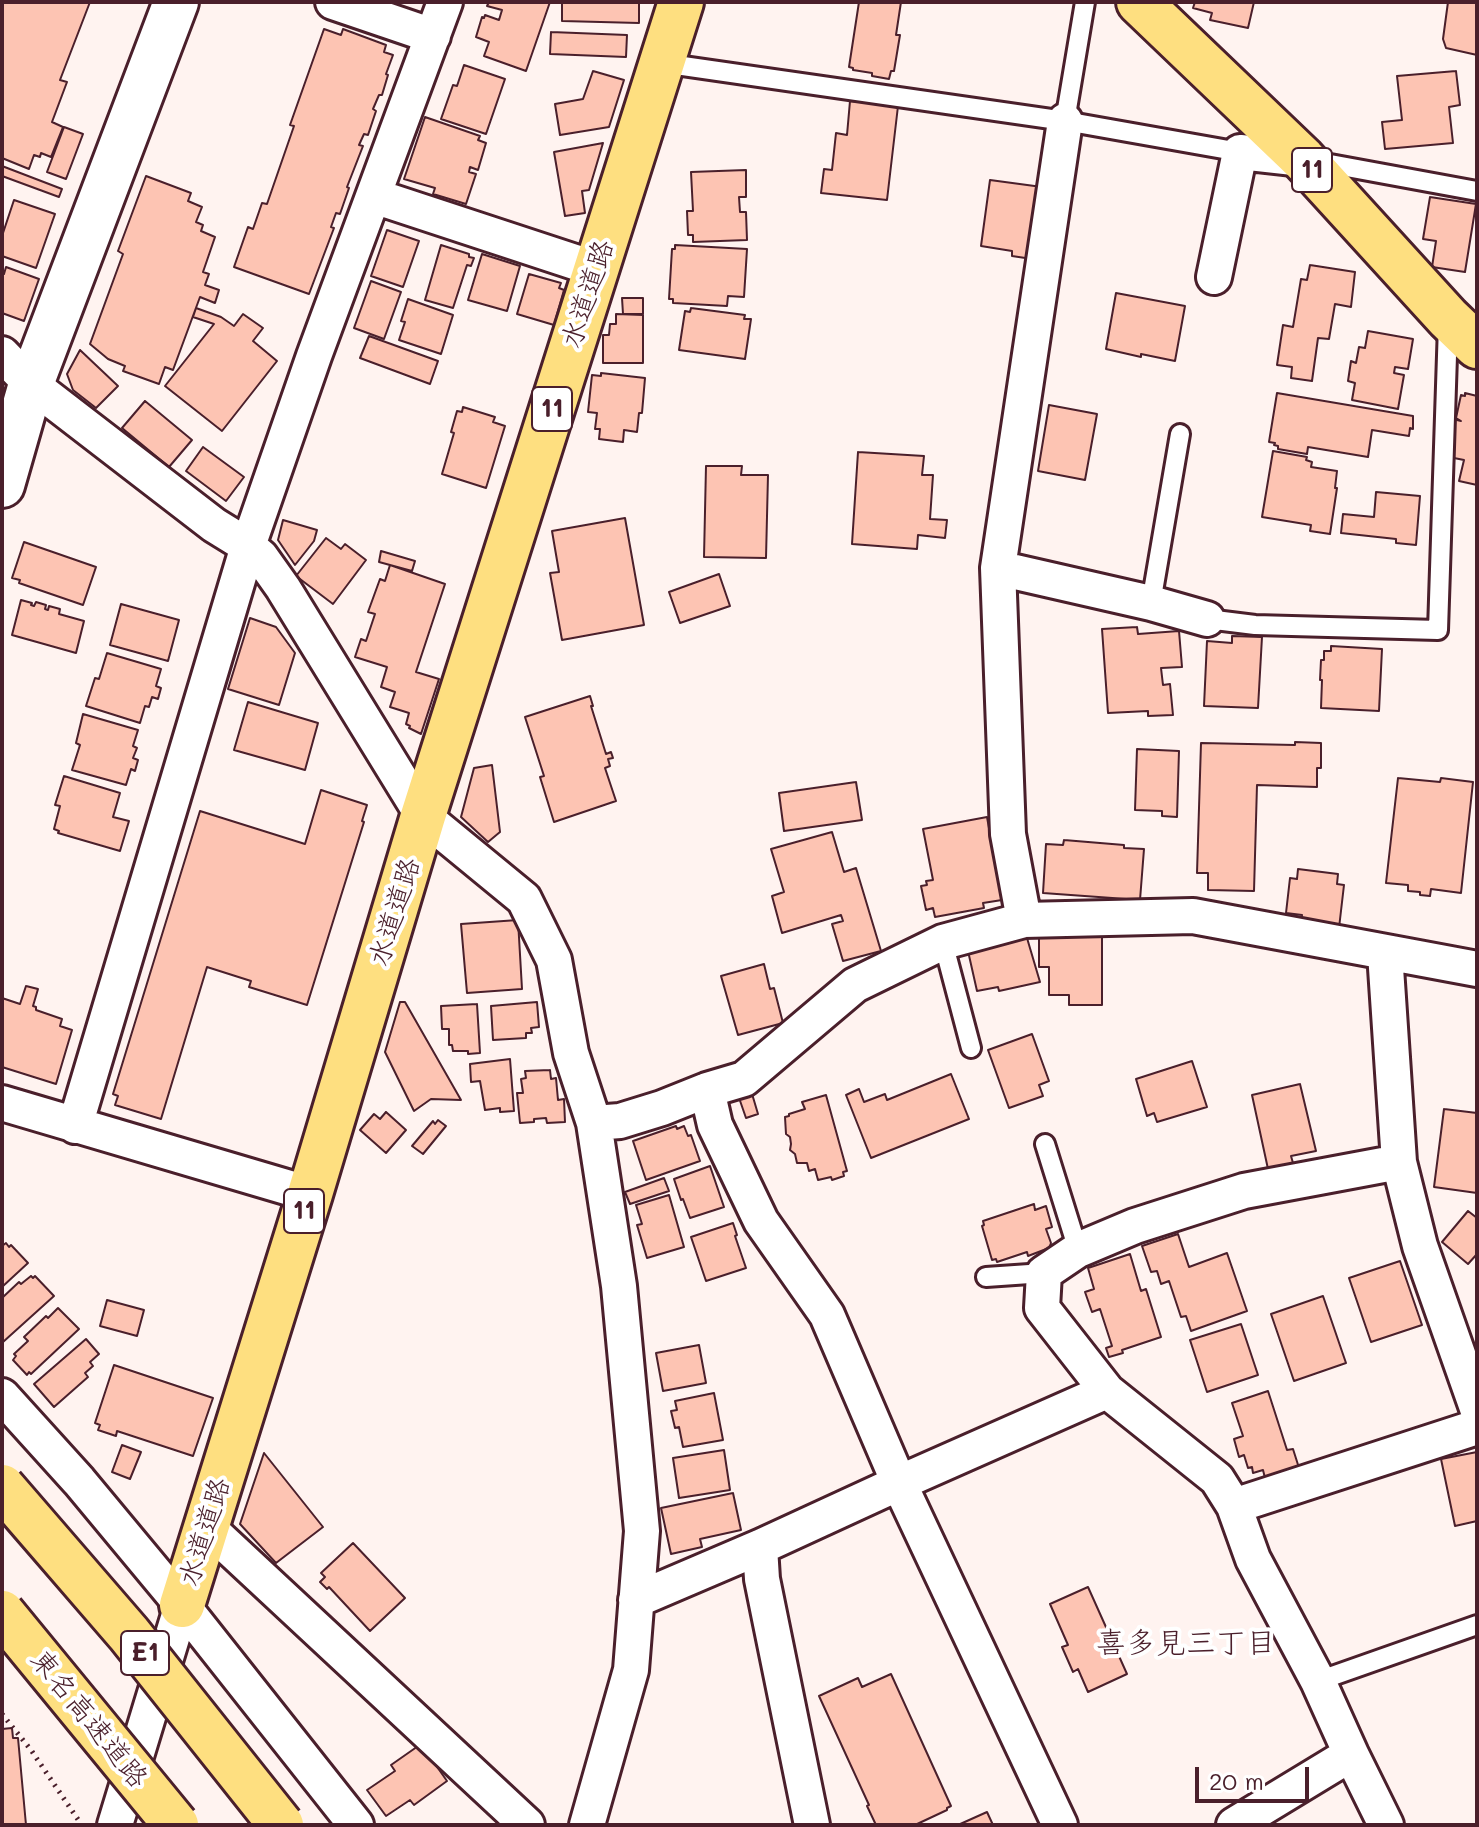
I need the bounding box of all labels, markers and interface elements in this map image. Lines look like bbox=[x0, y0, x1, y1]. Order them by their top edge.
road number: 11 bbox=[1292, 148, 1332, 192]
street label: 水道道路 bbox=[555, 236, 621, 352]
road number: 11 bbox=[532, 387, 572, 431]
street label: 水道道路 bbox=[363, 854, 427, 970]
road number: 11 bbox=[284, 1189, 324, 1233]
street label: 水道道路 bbox=[173, 1474, 237, 1590]
district label: 喜多見三丁目 bbox=[1096, 1626, 1276, 1662]
road number: E1 bbox=[121, 1631, 169, 1675]
street label: 東名高速道路 bbox=[23, 1643, 155, 1795]
scale bar bbox=[1199, 1751, 1313, 1801]
text: 20 m bbox=[1209, 1765, 1264, 1796]

